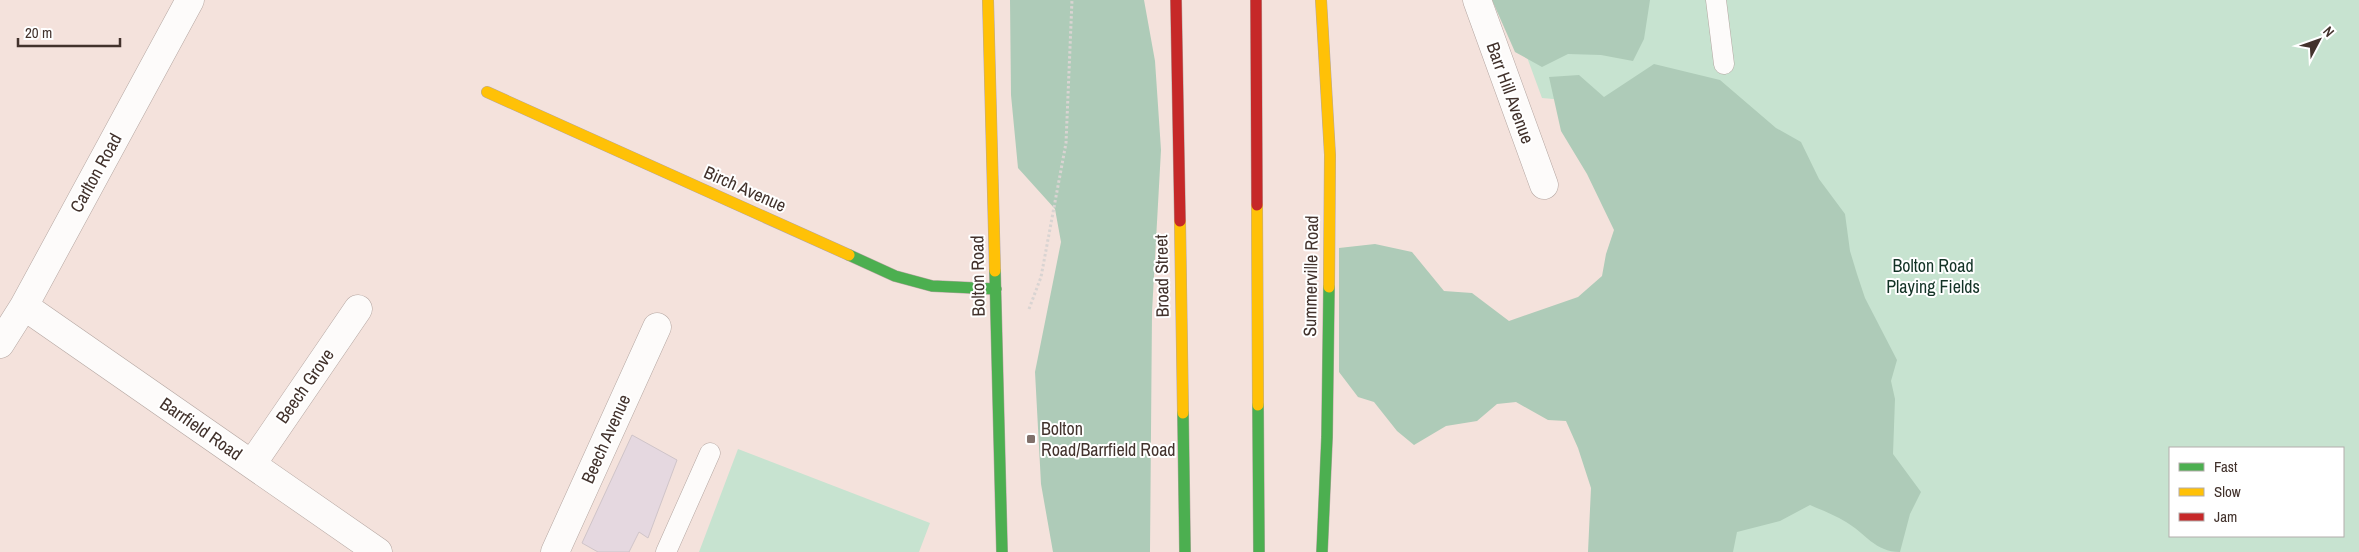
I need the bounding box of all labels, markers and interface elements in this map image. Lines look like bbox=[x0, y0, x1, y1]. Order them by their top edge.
scale bar bbox=[18, 15, 120, 47]
north arrow bbox=[2294, 15, 2344, 65]
text: 20 m bbox=[25, 22, 52, 43]
text: N bbox=[2319, 22, 2338, 41]
street label: Barr Hill Avenue bbox=[1481, 39, 1540, 147]
street label: Carlton Road bbox=[64, 129, 128, 217]
street label: Birch Avenue bbox=[700, 159, 790, 218]
street label: Summerville Road bbox=[1297, 215, 1324, 337]
street label: Broad Street bbox=[1148, 234, 1175, 318]
street label: Bolton Road bbox=[964, 235, 991, 317]
park label: Bolton Road Playing Fields bbox=[1886, 253, 1980, 299]
street label: Beech Grove bbox=[270, 343, 340, 428]
street label: Beech Avenue bbox=[575, 390, 636, 487]
street label: Barrfield Road bbox=[155, 391, 247, 466]
place label: Bolton Road/Barrfield Road bbox=[1041, 416, 1176, 462]
marker: Bolton Road/Barrfield Road bbox=[1025, 433, 1037, 445]
legend bbox=[2169, 447, 2344, 537]
text: Fast bbox=[2214, 456, 2238, 477]
text: Slow bbox=[2214, 481, 2241, 502]
text: Jam bbox=[2214, 506, 2237, 527]

